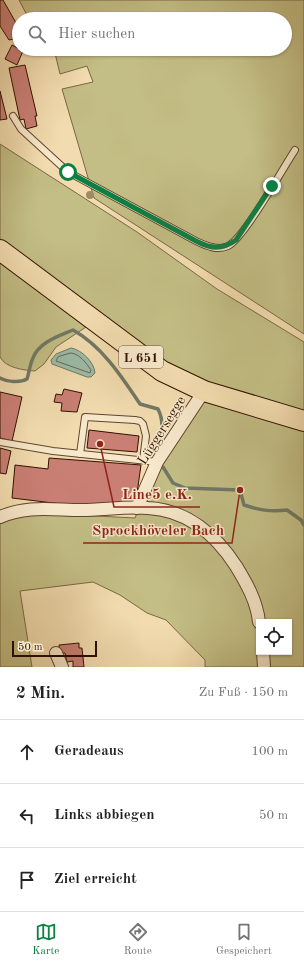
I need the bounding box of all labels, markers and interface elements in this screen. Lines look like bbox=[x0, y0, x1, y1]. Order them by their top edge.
search box bbox=[12, 12, 292, 56]
icon: search bbox=[26, 23, 48, 45]
text: Hier suchen bbox=[58, 27, 135, 42]
route start bbox=[59, 163, 77, 181]
route end bbox=[263, 177, 281, 195]
road number: L 651 bbox=[119, 346, 163, 368]
street label: Lüggersegge bbox=[135, 394, 189, 467]
callout: Line5 e.K. bbox=[114, 480, 200, 507]
text: Line5 e.K. bbox=[122, 488, 192, 503]
callout: Sprockhöveler Bach bbox=[83, 516, 232, 543]
text: Sprockhöveler Bach bbox=[92, 524, 224, 539]
map controls bbox=[256, 619, 292, 655]
button: locate bbox=[256, 619, 292, 655]
scale bar bbox=[12, 639, 97, 658]
text: 50 m bbox=[18, 642, 43, 653]
text: 2 Min. bbox=[16, 685, 65, 702]
text: Zu Fuß · 150 m bbox=[199, 686, 288, 699]
icon: ahead bbox=[16, 741, 38, 763]
text: Geradeaus bbox=[54, 744, 123, 759]
text: 100 m bbox=[251, 745, 288, 758]
icon: left bbox=[16, 805, 38, 827]
text: Links abbiegen bbox=[54, 808, 155, 823]
text: 50 m bbox=[259, 809, 288, 822]
icon: arrive bbox=[16, 869, 38, 891]
text: Ziel erreicht bbox=[54, 872, 137, 887]
tab: Karte bbox=[32, 921, 59, 959]
tab: Route bbox=[124, 921, 152, 959]
tab: Gespeichert bbox=[216, 921, 272, 959]

